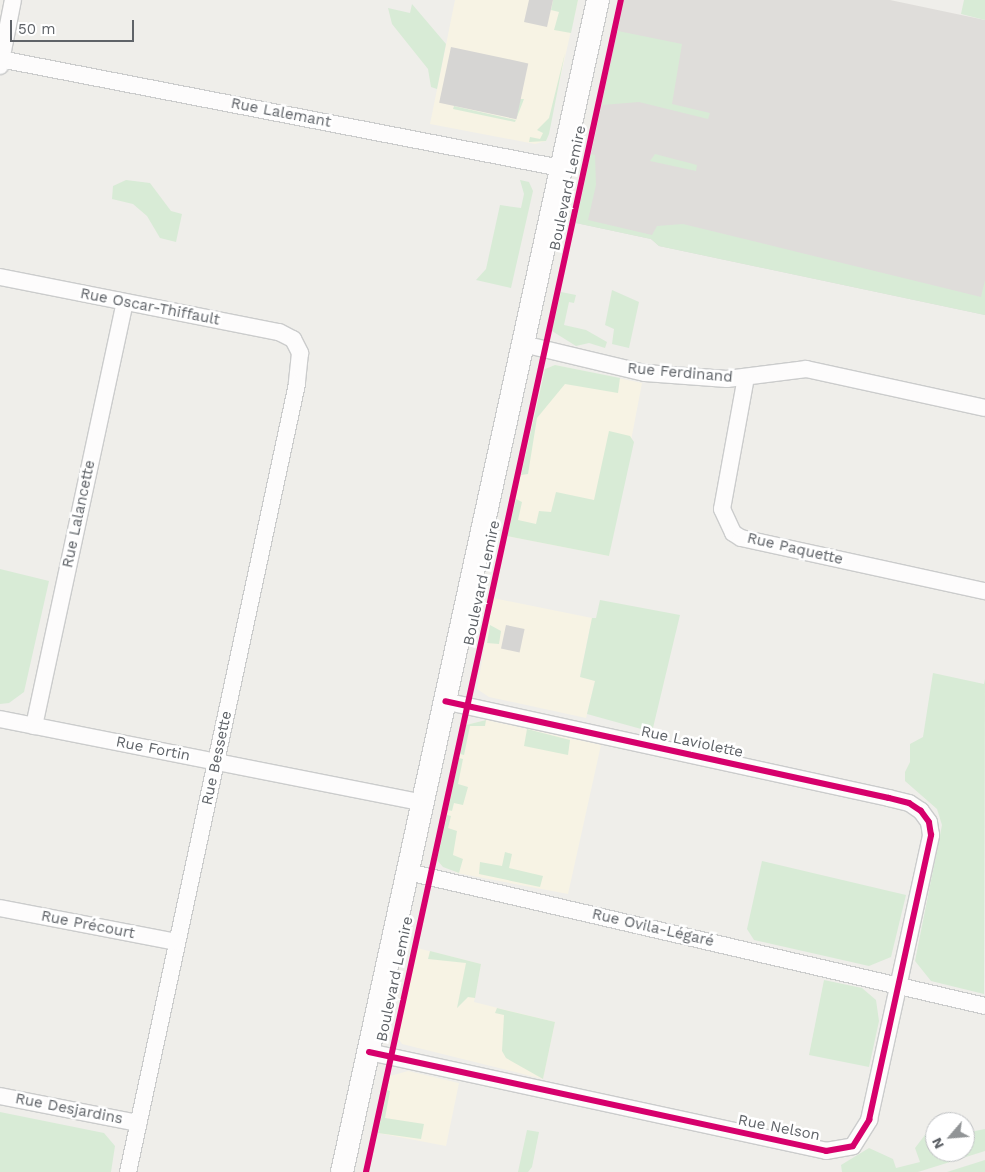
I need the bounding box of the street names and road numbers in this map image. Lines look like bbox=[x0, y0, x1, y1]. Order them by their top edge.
street label: Rue Lalemant bbox=[229, 94, 333, 132]
street label: Boulevard Lemire bbox=[546, 124, 590, 252]
street label: Rue Oscar-Thiffault bbox=[79, 285, 221, 329]
street label: Rue Ferdinand bbox=[627, 359, 733, 387]
street label: Rue Lalancette bbox=[59, 458, 99, 570]
street label: Boulevard Lemire bbox=[460, 519, 504, 647]
street label: Rue Paquette bbox=[745, 529, 845, 569]
street label: Rue Bessette bbox=[198, 709, 236, 807]
street label: Rue Laviolette bbox=[639, 722, 745, 762]
street label: Rue Fortin bbox=[114, 733, 192, 765]
street label: Rue Ovila-Légaré bbox=[590, 905, 716, 951]
street label: Rue Précourt bbox=[40, 907, 136, 943]
street label: Boulevard Lemire bbox=[373, 915, 417, 1043]
street label: Rue Desjardins bbox=[14, 1090, 124, 1128]
street label: Rue Nelson bbox=[736, 1111, 822, 1145]

